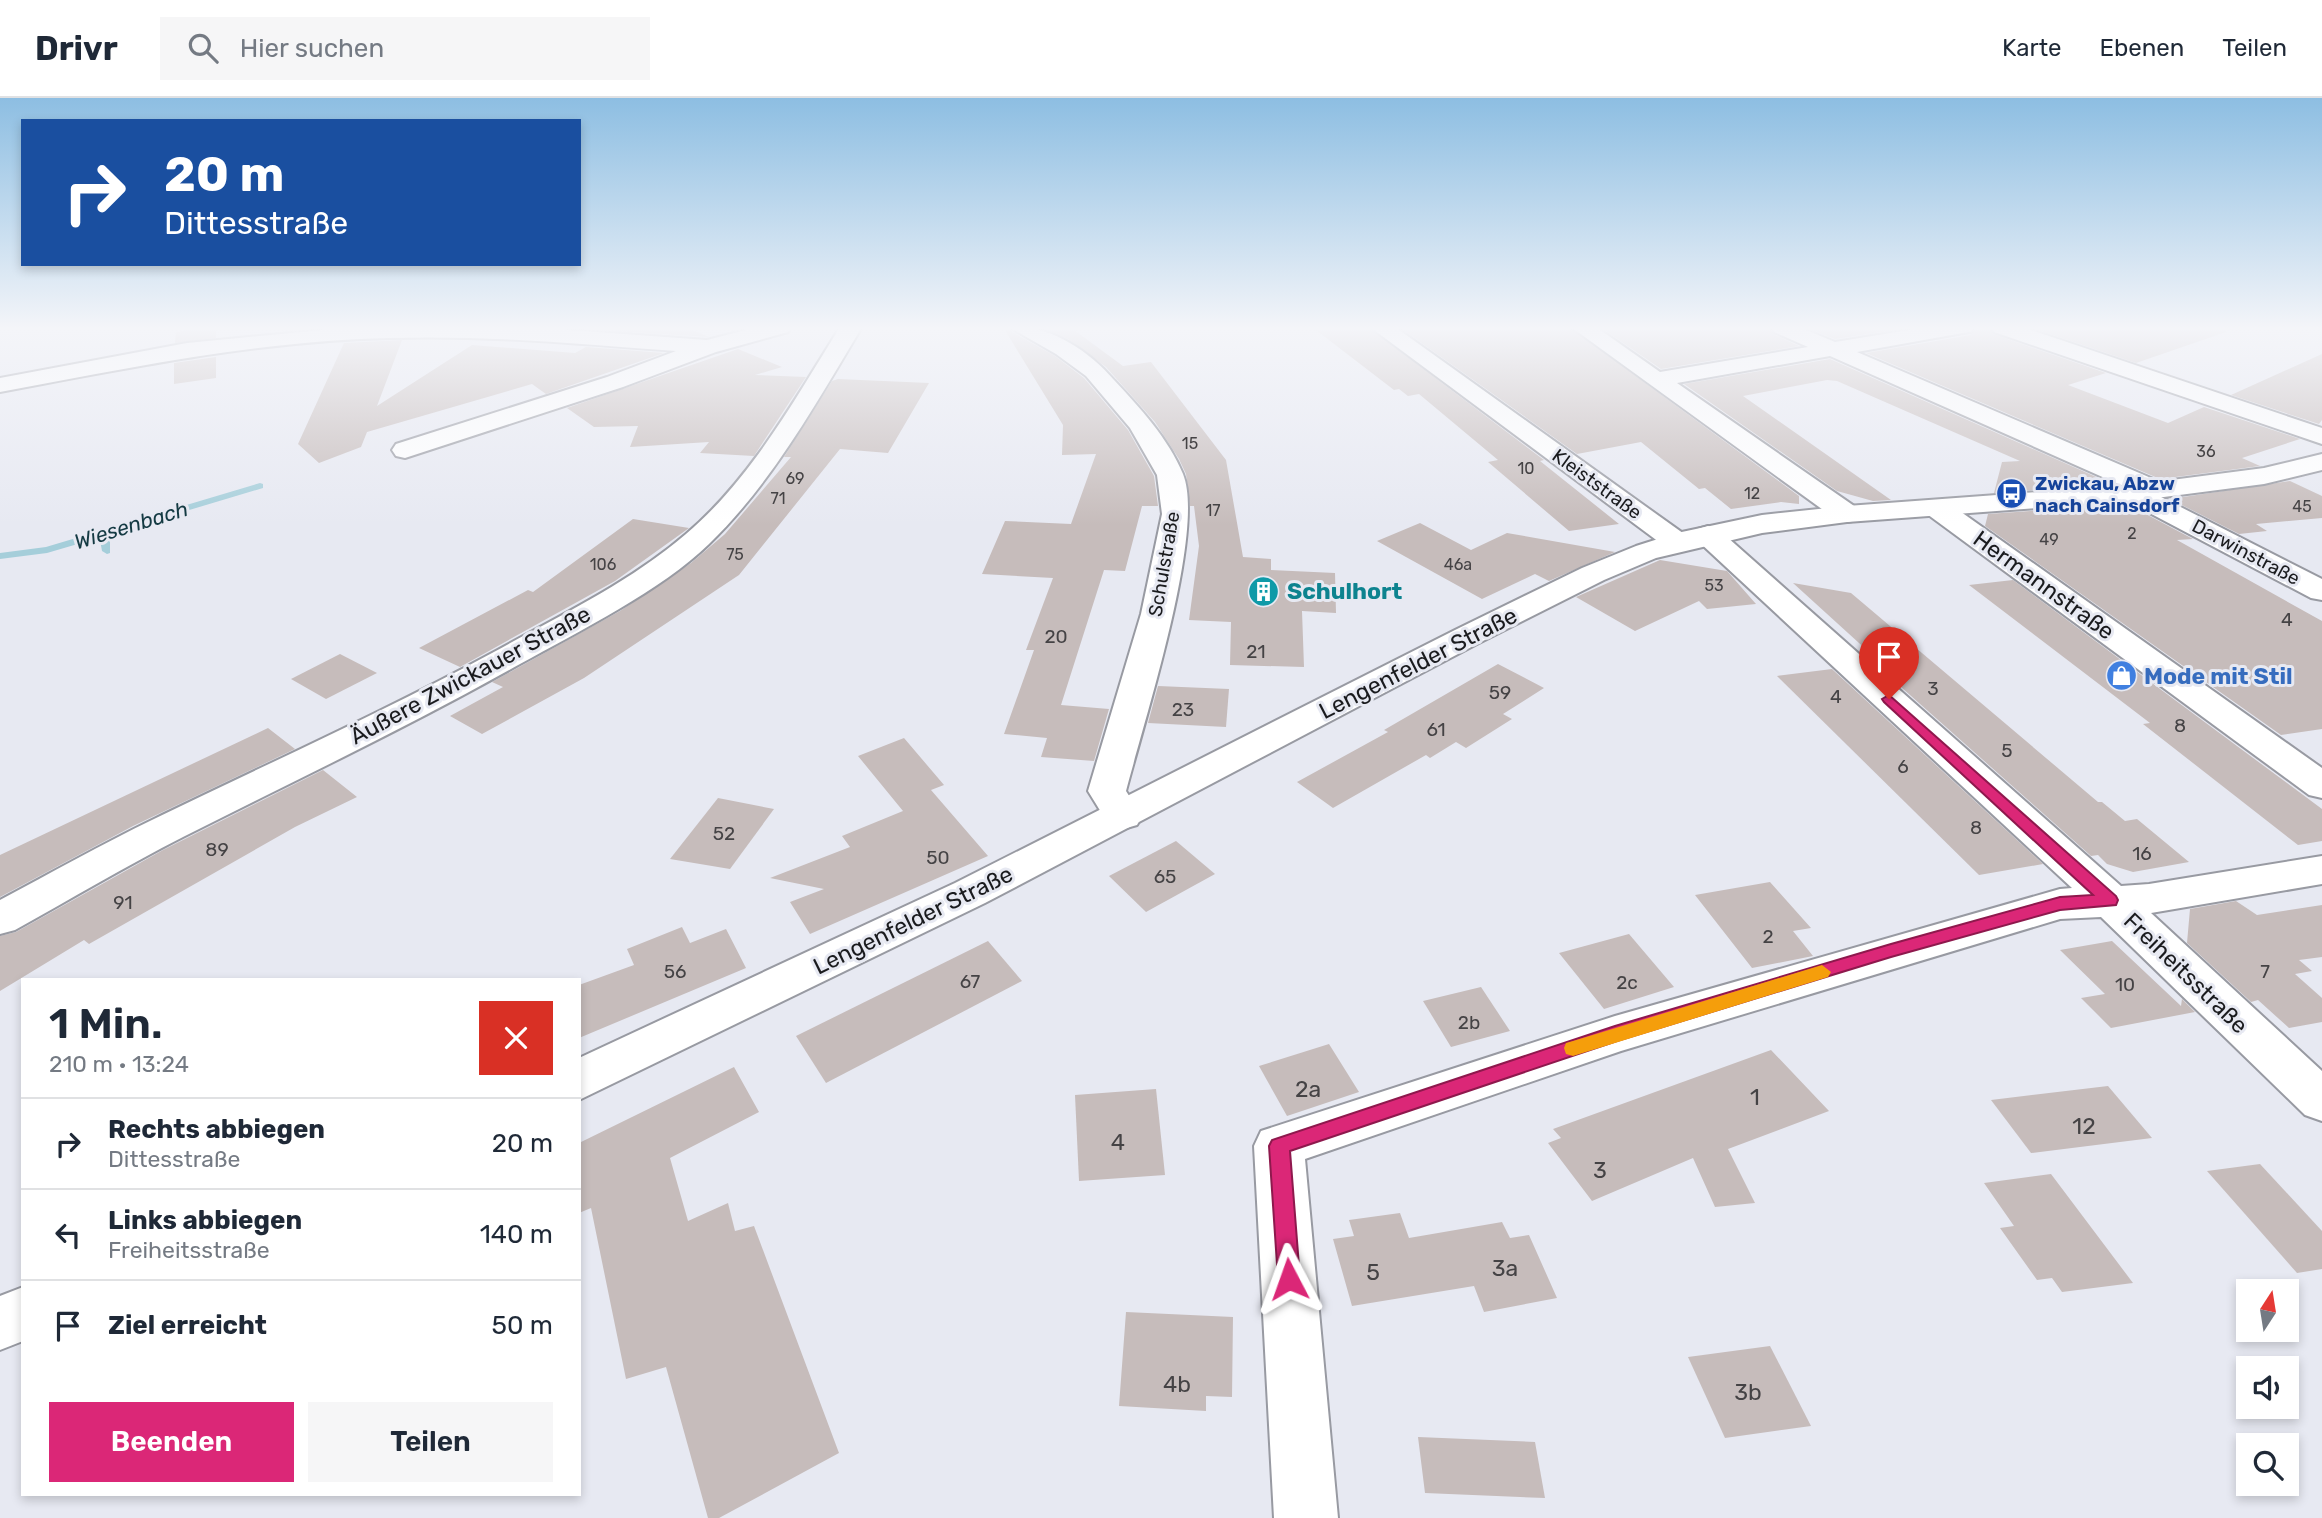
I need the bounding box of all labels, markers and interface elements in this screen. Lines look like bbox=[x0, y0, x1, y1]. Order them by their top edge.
search box bbox=[160, 17, 650, 80]
text: Drivr bbox=[35, 29, 118, 68]
icon: search bbox=[184, 29, 222, 67]
text: Hier suchen bbox=[240, 33, 384, 64]
text: Karte bbox=[2002, 34, 2062, 62]
text: Ebenen bbox=[2100, 34, 2184, 62]
text: Teilen bbox=[2222, 34, 2287, 62]
text: 20 m bbox=[164, 145, 285, 203]
icon: right bbox=[49, 147, 140, 238]
text: Dittesstraße bbox=[164, 204, 348, 242]
house number: 15 bbox=[1182, 434, 1198, 453]
house number: 36 bbox=[2196, 442, 2216, 461]
street label: Kleiststraße bbox=[1548, 444, 1646, 524]
house number: 10 bbox=[1517, 459, 1535, 478]
house number: 69 bbox=[785, 469, 805, 488]
place label: Zwickau, Abzw nach Cainsdorf bbox=[2035, 472, 2180, 517]
bus stop icon: Zwickau, Abzw nach Cainsdorf bbox=[1995, 477, 2029, 511]
house number: 12 bbox=[1744, 484, 1760, 503]
house number: 71 bbox=[770, 489, 786, 508]
water label: Wiesenbach bbox=[71, 496, 191, 554]
house number: 45 bbox=[2292, 497, 2312, 516]
house number: 17 bbox=[1205, 501, 1221, 520]
street label: Schulstraße bbox=[1143, 510, 1185, 618]
street label: Darwinstraße bbox=[2188, 514, 2304, 590]
street label: Hermannstraße bbox=[1968, 524, 2120, 646]
house number: 2 bbox=[2127, 524, 2137, 543]
house number: 49 bbox=[2039, 530, 2059, 549]
house number: 75 bbox=[726, 545, 744, 564]
house number: 106 bbox=[590, 555, 617, 574]
house number: 46a bbox=[1444, 555, 1472, 574]
building icon: Schulhort bbox=[1247, 574, 1281, 608]
house number: 53 bbox=[1704, 576, 1724, 595]
place label: Schulhort bbox=[1287, 577, 1403, 605]
street label: Äußere Zwickauer Straße bbox=[345, 600, 595, 750]
street label: Lengenfelder Straße bbox=[1314, 601, 1522, 725]
house number: 4 bbox=[2281, 608, 2293, 631]
house number: 20 bbox=[1044, 625, 1068, 648]
pin bbox=[1859, 627, 1919, 699]
icon: arrive bbox=[1870, 638, 1908, 676]
house number: 21 bbox=[1246, 640, 1266, 663]
shop icon: Mode mit Stil bbox=[2104, 659, 2138, 693]
place label: Mode mit Stil bbox=[2144, 662, 2293, 690]
house number: 3 bbox=[1927, 677, 1939, 700]
house number: 59 bbox=[1489, 681, 1511, 704]
house number: 4 bbox=[1830, 685, 1842, 708]
house number: 23 bbox=[1172, 698, 1194, 721]
house number: 8 bbox=[2174, 714, 2186, 737]
house number: 61 bbox=[1426, 718, 1446, 741]
house number: 5 bbox=[2001, 739, 2013, 762]
house number: 6 bbox=[1897, 755, 1909, 778]
house number: 8 bbox=[1970, 816, 1982, 839]
house number: 52 bbox=[713, 822, 735, 845]
house number: 89 bbox=[205, 838, 229, 861]
house number: 16 bbox=[2132, 842, 2152, 865]
house number: 50 bbox=[926, 846, 950, 869]
street label: Lengenfelder Straße bbox=[809, 860, 1017, 980]
house number: 65 bbox=[1154, 865, 1176, 888]
house number: 91 bbox=[113, 891, 133, 914]
street label: Freiheitsstraße bbox=[2118, 907, 2254, 1039]
house number: 2 bbox=[1762, 925, 1774, 948]
house number: 56 bbox=[664, 960, 686, 983]
house number: 7 bbox=[2260, 960, 2270, 983]
house number: 67 bbox=[960, 970, 981, 993]
house number: 2c bbox=[1616, 971, 1638, 994]
house number: 10 bbox=[2115, 973, 2135, 996]
text: 1 Min. bbox=[49, 999, 162, 1049]
button: close bbox=[479, 1001, 553, 1075]
house number: 2b bbox=[1458, 1011, 1480, 1034]
text: 210 m · 13:24 bbox=[49, 1050, 189, 1078]
house number: 2a bbox=[1295, 1075, 1321, 1103]
house number: 1 bbox=[1750, 1083, 1760, 1111]
house number: 12 bbox=[2072, 1112, 2096, 1140]
text: Rechts abbiegen bbox=[108, 1114, 325, 1145]
icon: right bbox=[49, 1125, 87, 1163]
text: 20 m bbox=[492, 1128, 553, 1159]
house number: 4 bbox=[1111, 1128, 1125, 1156]
text: Dittesstraße bbox=[108, 1145, 240, 1173]
house number: 3 bbox=[1593, 1156, 1607, 1184]
text: Links abbiegen bbox=[108, 1205, 302, 1236]
icon: left bbox=[49, 1216, 87, 1254]
text: 140 m bbox=[480, 1219, 553, 1250]
text: Freiheitsstraße bbox=[108, 1236, 270, 1264]
position arrow bbox=[1252, 1242, 1326, 1316]
house number: 3a bbox=[1492, 1254, 1518, 1282]
house number: 5 bbox=[1366, 1258, 1380, 1286]
north arrow bbox=[2236, 1279, 2300, 1342]
map controls bbox=[2236, 1279, 2299, 1496]
icon: arrive bbox=[49, 1307, 87, 1345]
text: Ziel erreicht bbox=[108, 1310, 267, 1341]
text: 50 m bbox=[492, 1310, 553, 1341]
button: sound bbox=[2236, 1356, 2299, 1419]
house number: 4b bbox=[1163, 1370, 1191, 1398]
house number: 3b bbox=[1734, 1378, 1762, 1406]
button: Beenden bbox=[49, 1402, 294, 1482]
button: Teilen bbox=[308, 1402, 553, 1482]
button: search bbox=[2236, 1433, 2299, 1496]

